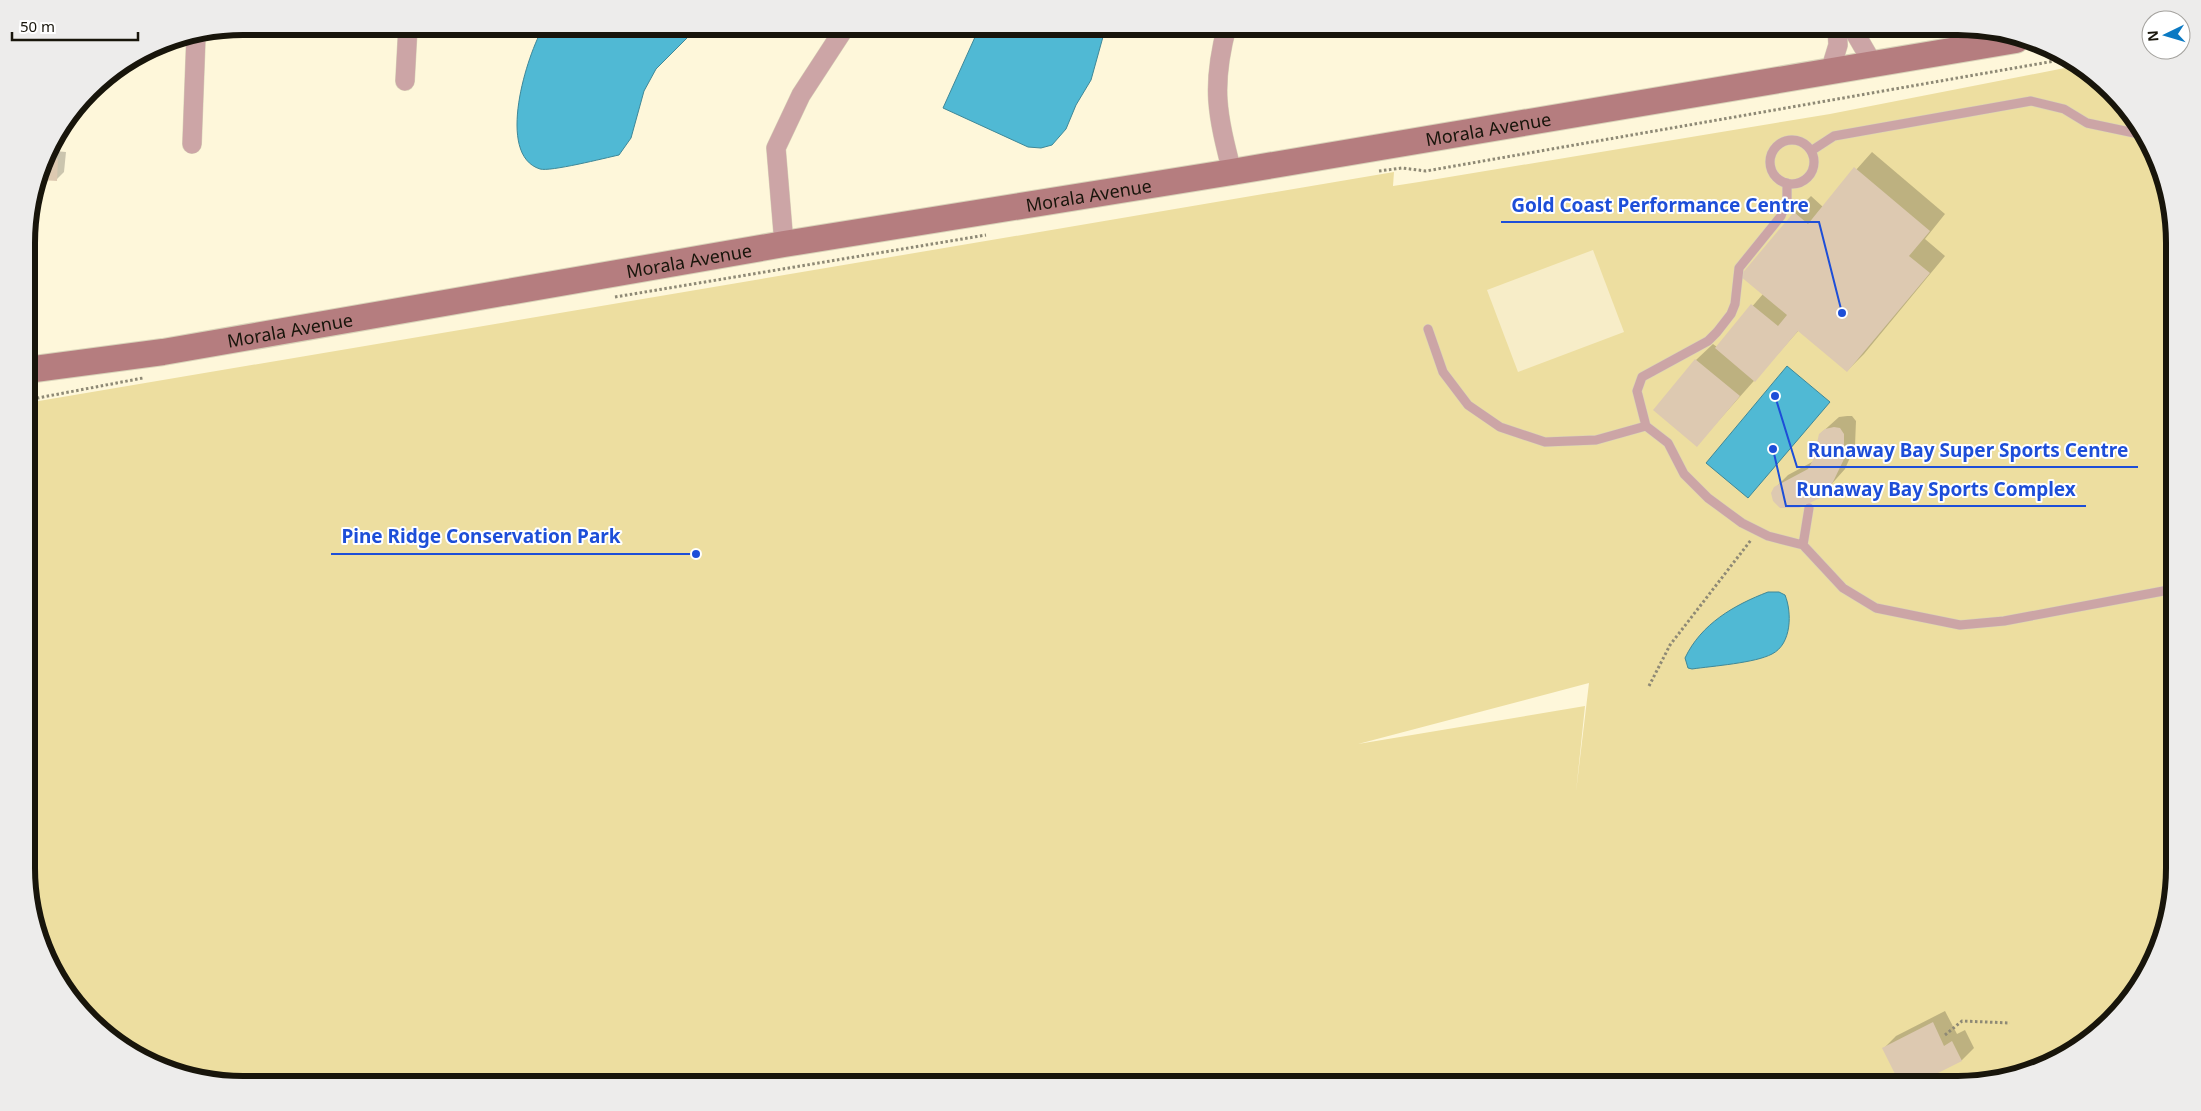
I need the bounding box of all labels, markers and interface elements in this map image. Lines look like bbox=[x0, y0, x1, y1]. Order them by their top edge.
scale bar bbox=[12, 10, 139, 42]
north arrow bbox=[2141, 10, 2191, 60]
text: 50 m bbox=[20, 16, 55, 36]
text: N bbox=[2143, 30, 2163, 43]
street label: Morala Avenue bbox=[1423, 106, 1553, 151]
street label: Morala Avenue bbox=[1024, 173, 1153, 217]
callout: Gold Coast Performance Centre bbox=[1501, 188, 1819, 222]
text: Gold Coast Performance Centre bbox=[1511, 192, 1809, 218]
street label: Morala Avenue bbox=[624, 238, 754, 283]
street label: Morala Avenue bbox=[225, 307, 355, 353]
callout: Runaway Bay Super Sports Centre bbox=[1797, 433, 2138, 467]
text: Runaway Bay Super Sports Centre bbox=[1808, 437, 2128, 463]
callout: Runaway Bay Sports Complex bbox=[1786, 472, 2086, 506]
text: Runaway Bay Sports Complex bbox=[1796, 476, 2076, 502]
callout: Pine Ridge Conservation Park bbox=[331, 520, 630, 554]
text: Pine Ridge Conservation Park bbox=[341, 523, 621, 549]

